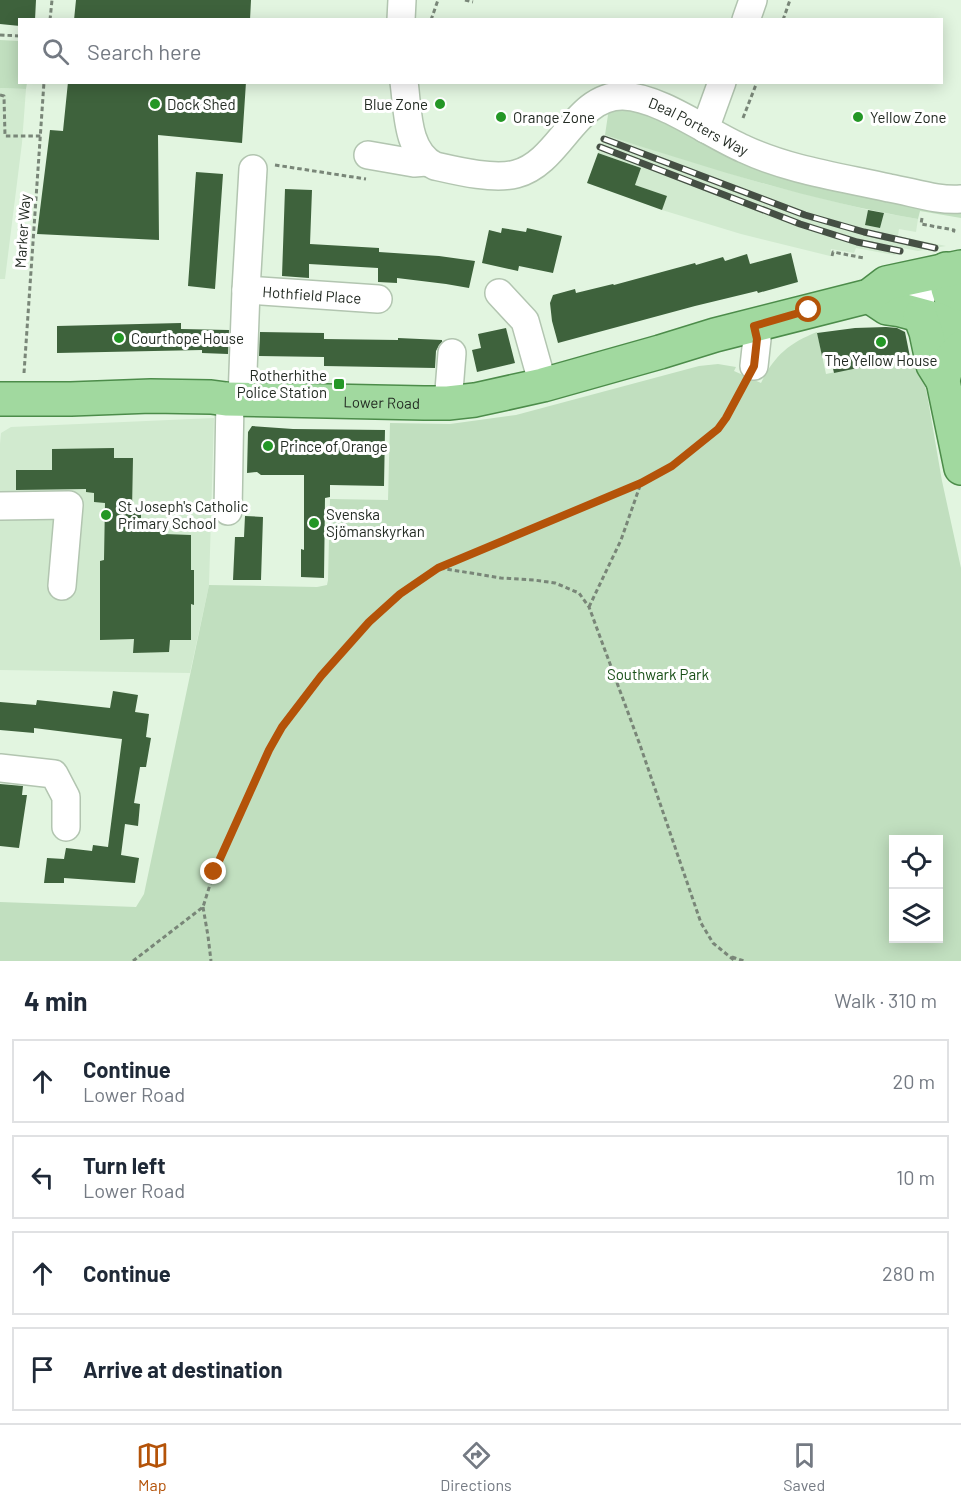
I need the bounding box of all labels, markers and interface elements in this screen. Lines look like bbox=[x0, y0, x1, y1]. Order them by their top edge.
search box bbox=[18, 18, 943, 84]
icon: search bbox=[39, 35, 72, 68]
text: Search here bbox=[87, 38, 201, 64]
street label: Deal Porters Way bbox=[646, 93, 751, 159]
place label: Dock Shed bbox=[167, 95, 236, 113]
place label: Blue Zone bbox=[364, 95, 428, 113]
marker: Dock Shed bbox=[148, 97, 162, 111]
marker: Blue Zone bbox=[433, 97, 447, 111]
place label: Orange Zone bbox=[513, 108, 595, 126]
place label: Yellow Zone bbox=[870, 108, 947, 126]
marker: Orange Zone bbox=[494, 110, 508, 124]
marker: Yellow Zone bbox=[851, 110, 865, 124]
street label: Marker Way bbox=[10, 193, 34, 269]
street label: Hothfield Place bbox=[262, 282, 362, 307]
route start bbox=[795, 296, 821, 322]
place label: Courthope House bbox=[131, 329, 244, 347]
marker: Courthope House bbox=[112, 331, 126, 345]
marker: The Yellow House bbox=[874, 335, 888, 349]
place label: The Yellow House bbox=[825, 351, 937, 369]
place label: Rotherhithe Police Station bbox=[237, 366, 327, 401]
marker: Rotherhithe Police Station bbox=[332, 377, 346, 391]
street label: Lower Road bbox=[343, 392, 420, 412]
place label: Prince of Orange bbox=[280, 437, 388, 455]
marker: Prince of Orange bbox=[261, 439, 275, 453]
place label: St Joseph's Catholic Primary School bbox=[118, 497, 248, 532]
place label: Svenska Sjömanskyrkan bbox=[326, 505, 425, 540]
marker: St Joseph's Catholic Primary School bbox=[99, 508, 113, 522]
marker: Svenska Sjömanskyrkan bbox=[307, 516, 321, 530]
park label: Southwark Park bbox=[607, 665, 710, 683]
map controls bbox=[889, 835, 943, 943]
button: locate bbox=[889, 835, 943, 889]
route end bbox=[200, 858, 226, 884]
button: layers bbox=[889, 889, 943, 943]
text: 4 min bbox=[24, 985, 88, 1016]
text: Walk · 310 m bbox=[834, 988, 937, 1012]
text: Continue bbox=[83, 1056, 171, 1082]
icon: ahead bbox=[26, 1065, 59, 1098]
text: 20 m bbox=[892, 1069, 935, 1093]
text: Lower Road bbox=[83, 1082, 185, 1106]
text: Turn left bbox=[83, 1152, 166, 1178]
icon: left bbox=[26, 1161, 59, 1194]
text: 10 m bbox=[896, 1165, 935, 1189]
text: Lower Road bbox=[83, 1178, 185, 1202]
icon: ahead bbox=[26, 1257, 59, 1290]
text: Continue bbox=[83, 1260, 171, 1286]
text: 280 m bbox=[882, 1261, 935, 1285]
icon: arrive bbox=[26, 1353, 59, 1386]
text: Arrive at destination bbox=[83, 1356, 282, 1382]
tab: Map bbox=[136, 1439, 169, 1494]
tab: Directions bbox=[440, 1439, 512, 1494]
tab: Saved bbox=[783, 1439, 825, 1494]

